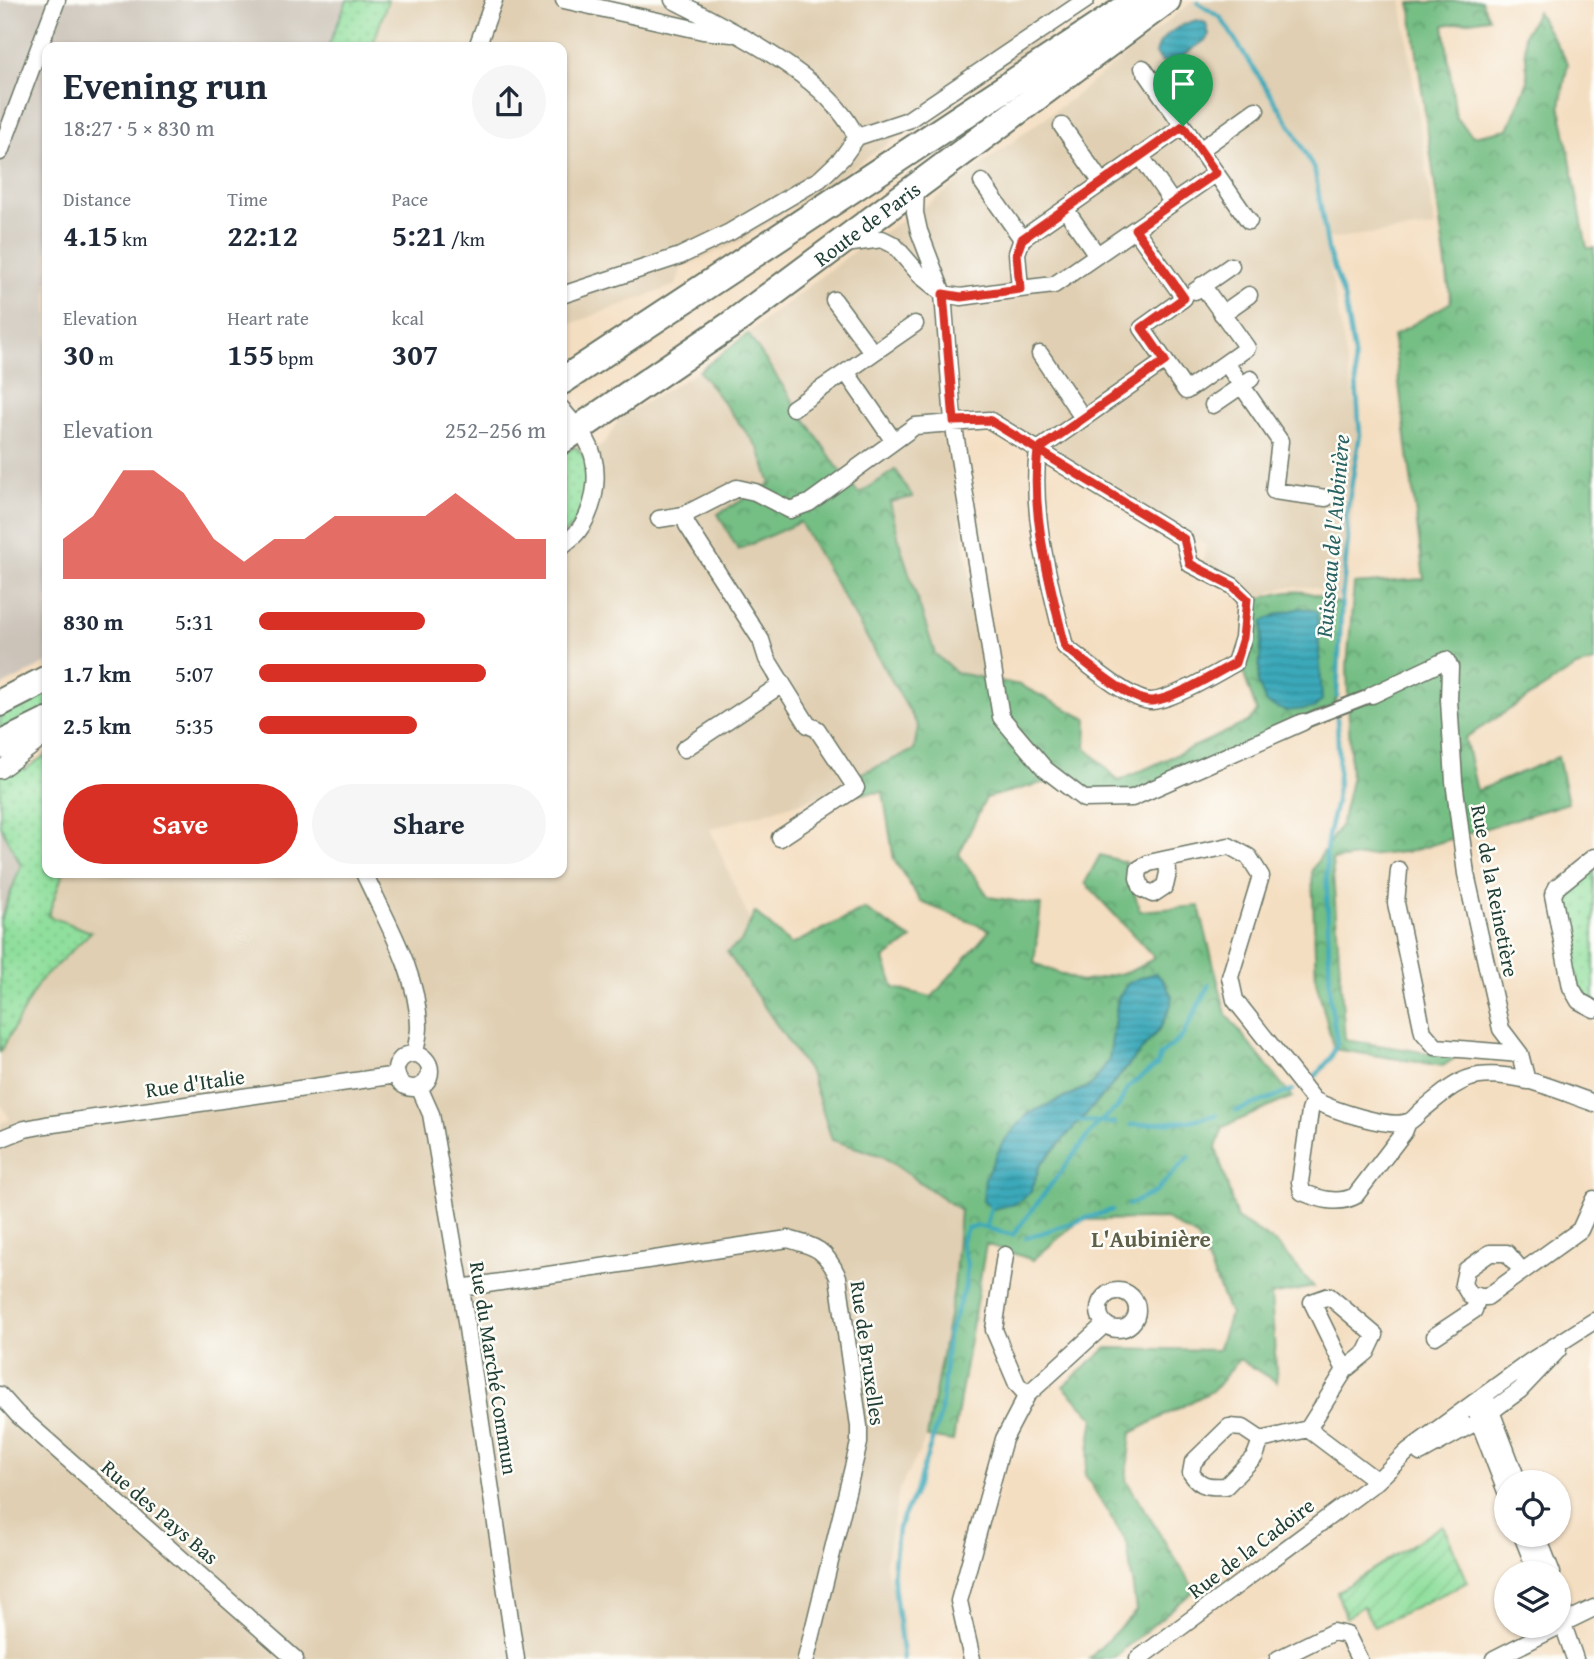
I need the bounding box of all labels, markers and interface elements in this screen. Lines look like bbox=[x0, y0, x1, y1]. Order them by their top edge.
pin bbox=[1153, 54, 1213, 126]
text: Evening run bbox=[63, 57, 267, 113]
button: share bbox=[472, 65, 546, 139]
icon: arrive bbox=[1164, 65, 1202, 103]
text: 18:27 · 5 × 830 m bbox=[63, 111, 215, 144]
street label: Route de Paris bbox=[807, 173, 927, 273]
text: Distance bbox=[63, 185, 131, 213]
text: Time bbox=[227, 185, 268, 213]
text: Pace bbox=[392, 185, 428, 213]
text: 4.15 bbox=[63, 213, 118, 257]
text: 22:12 bbox=[227, 213, 298, 257]
text: 5:21 bbox=[392, 213, 447, 257]
text: km bbox=[118, 225, 147, 253]
text: /km bbox=[447, 225, 485, 253]
text: Elevation bbox=[63, 304, 137, 332]
text: Heart rate bbox=[227, 304, 309, 332]
text: kcal bbox=[392, 304, 424, 332]
text: 30 bbox=[63, 332, 94, 376]
text: 155 bbox=[227, 332, 274, 376]
text: 307 bbox=[392, 332, 438, 376]
text: m bbox=[94, 344, 114, 372]
text: bpm bbox=[274, 344, 314, 372]
text: Elevation bbox=[63, 413, 153, 446]
text: 252–256 m bbox=[445, 413, 546, 446]
water label: Ruisseau de l'Aubinière bbox=[1307, 433, 1357, 640]
text: 830 m bbox=[63, 605, 124, 638]
text: 5:31 bbox=[175, 605, 214, 638]
text: 1.7 km bbox=[63, 657, 131, 690]
text: 5:07 bbox=[175, 657, 214, 690]
text: 2.5 km bbox=[63, 709, 131, 742]
text: 5:35 bbox=[175, 709, 214, 742]
button: Save bbox=[63, 784, 298, 864]
button: Share bbox=[312, 784, 546, 864]
street label: Rue de la Reinetière bbox=[1463, 802, 1527, 980]
street label: Rue d'Italie bbox=[143, 1061, 247, 1105]
district label: L'Aubinière bbox=[1091, 1222, 1211, 1255]
street label: Rue du Marché Commun bbox=[462, 1259, 526, 1477]
street label: Rue de Bruxelles bbox=[843, 1279, 893, 1427]
street label: Rue des Pays Bas bbox=[94, 1452, 226, 1572]
map controls bbox=[1494, 1470, 1571, 1638]
button: locate bbox=[1494, 1470, 1571, 1547]
street label: Rue de la Cadoire bbox=[1181, 1490, 1321, 1606]
button: layers bbox=[1494, 1561, 1571, 1638]

